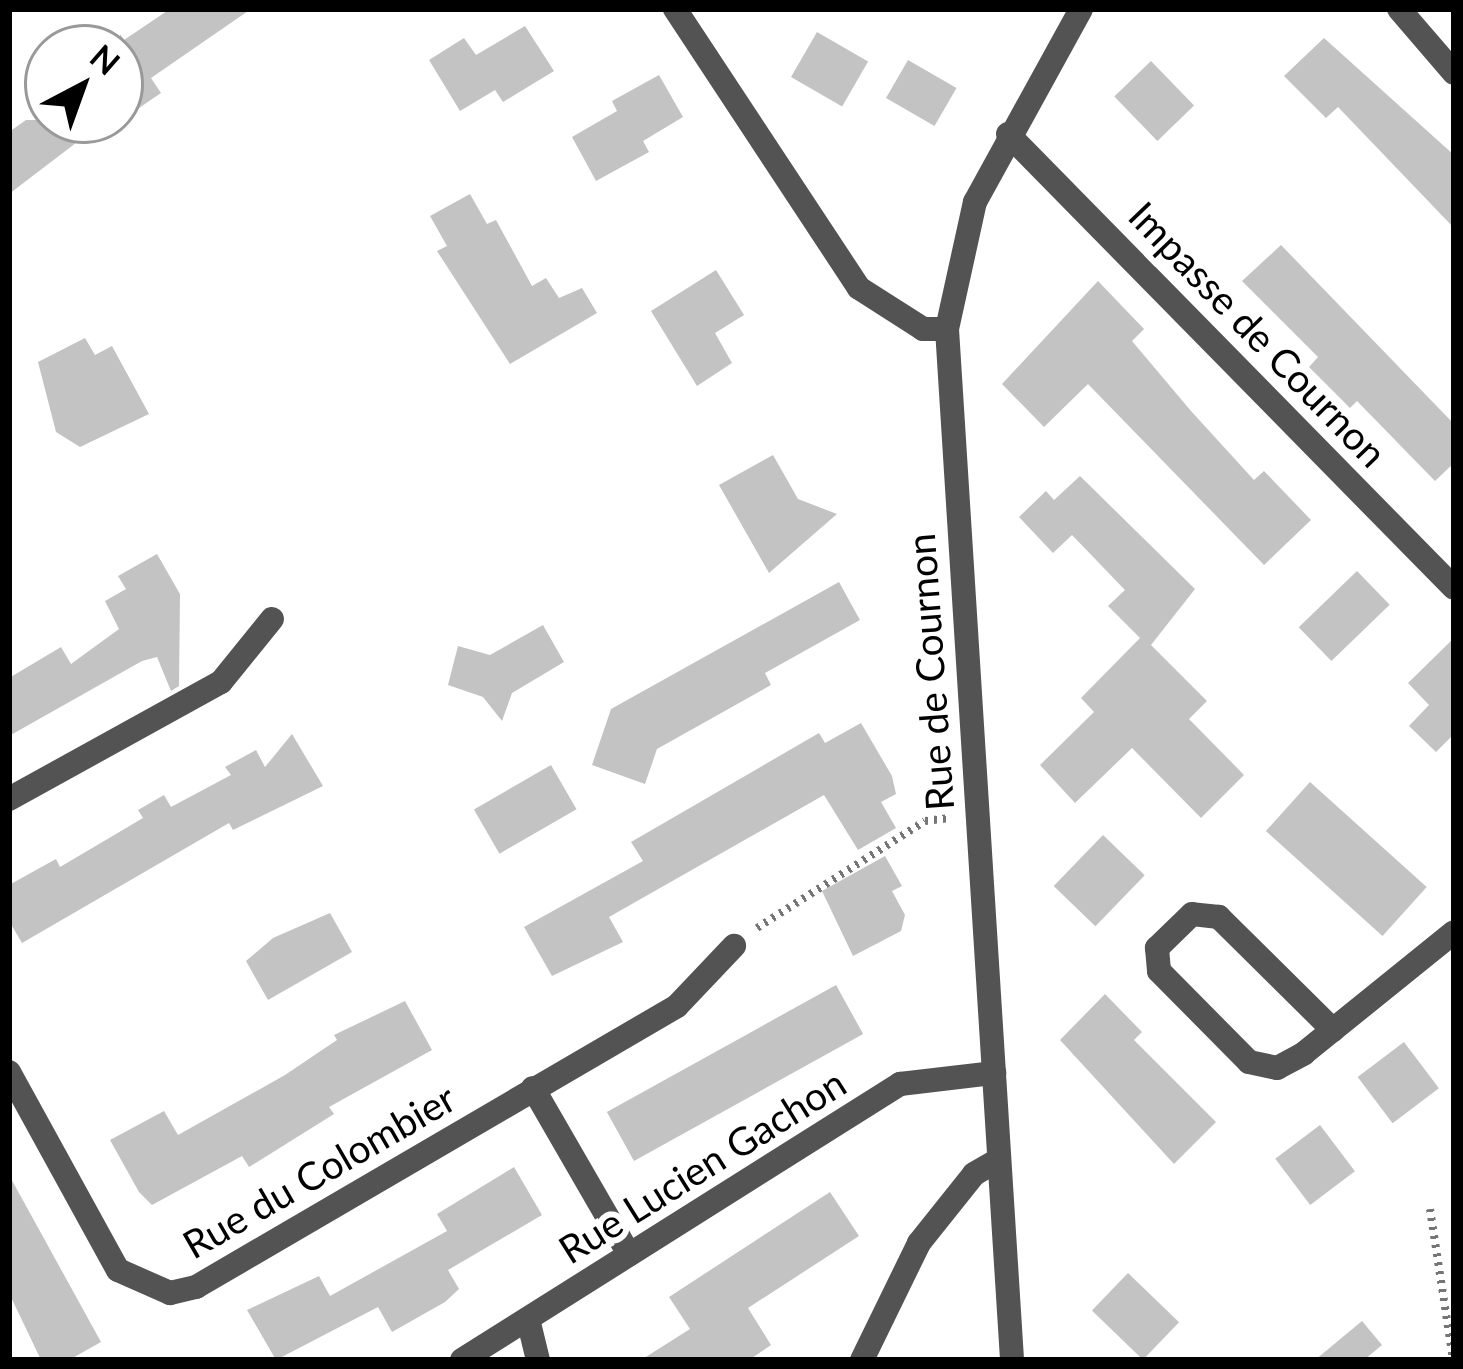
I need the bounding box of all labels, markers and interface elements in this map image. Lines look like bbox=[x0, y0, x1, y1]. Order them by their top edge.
north arrow bbox=[24, 24, 144, 144]
text: N bbox=[83, 36, 128, 83]
street label: Impasse de Cournon bbox=[1120, 192, 1396, 476]
street label: Rue de Cournon bbox=[897, 532, 963, 812]
street label: Rue Lucien Gachon bbox=[550, 1059, 854, 1273]
street label: Rue du Colombier bbox=[175, 1074, 463, 1268]

